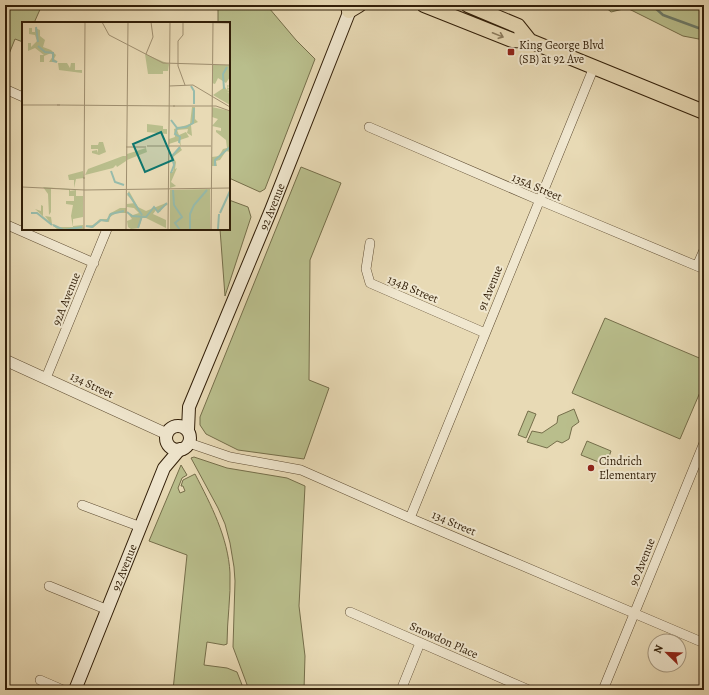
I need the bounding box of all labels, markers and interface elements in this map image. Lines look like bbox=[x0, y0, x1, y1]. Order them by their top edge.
inset map bbox=[22, 22, 230, 230]
one-way arrow bbox=[492, 31, 504, 39]
place label: King George Blvd (SB) at 92 Ave bbox=[519, 37, 605, 67]
marker: King George Blvd (SB) at 92 Ave bbox=[506, 47, 516, 57]
street label: 135A Street bbox=[509, 169, 565, 205]
street label: 92 Avenue bbox=[256, 181, 289, 233]
street label: 91 Avenue bbox=[474, 263, 506, 313]
street label: 92A Avenue bbox=[48, 270, 84, 328]
street label: 134B Street bbox=[385, 271, 441, 307]
street label: 134 Street bbox=[68, 368, 116, 402]
place label: Cindrich Elementary bbox=[599, 453, 657, 483]
marker: Cindrich Elementary bbox=[586, 463, 596, 473]
street label: 134 Street bbox=[430, 507, 479, 539]
street label: 90 Avenue bbox=[625, 536, 659, 588]
street label: 92 Avenue bbox=[108, 542, 141, 593]
street label: Snowdon Place bbox=[407, 618, 481, 662]
north arrow bbox=[647, 633, 687, 673]
text: N bbox=[650, 643, 667, 656]

